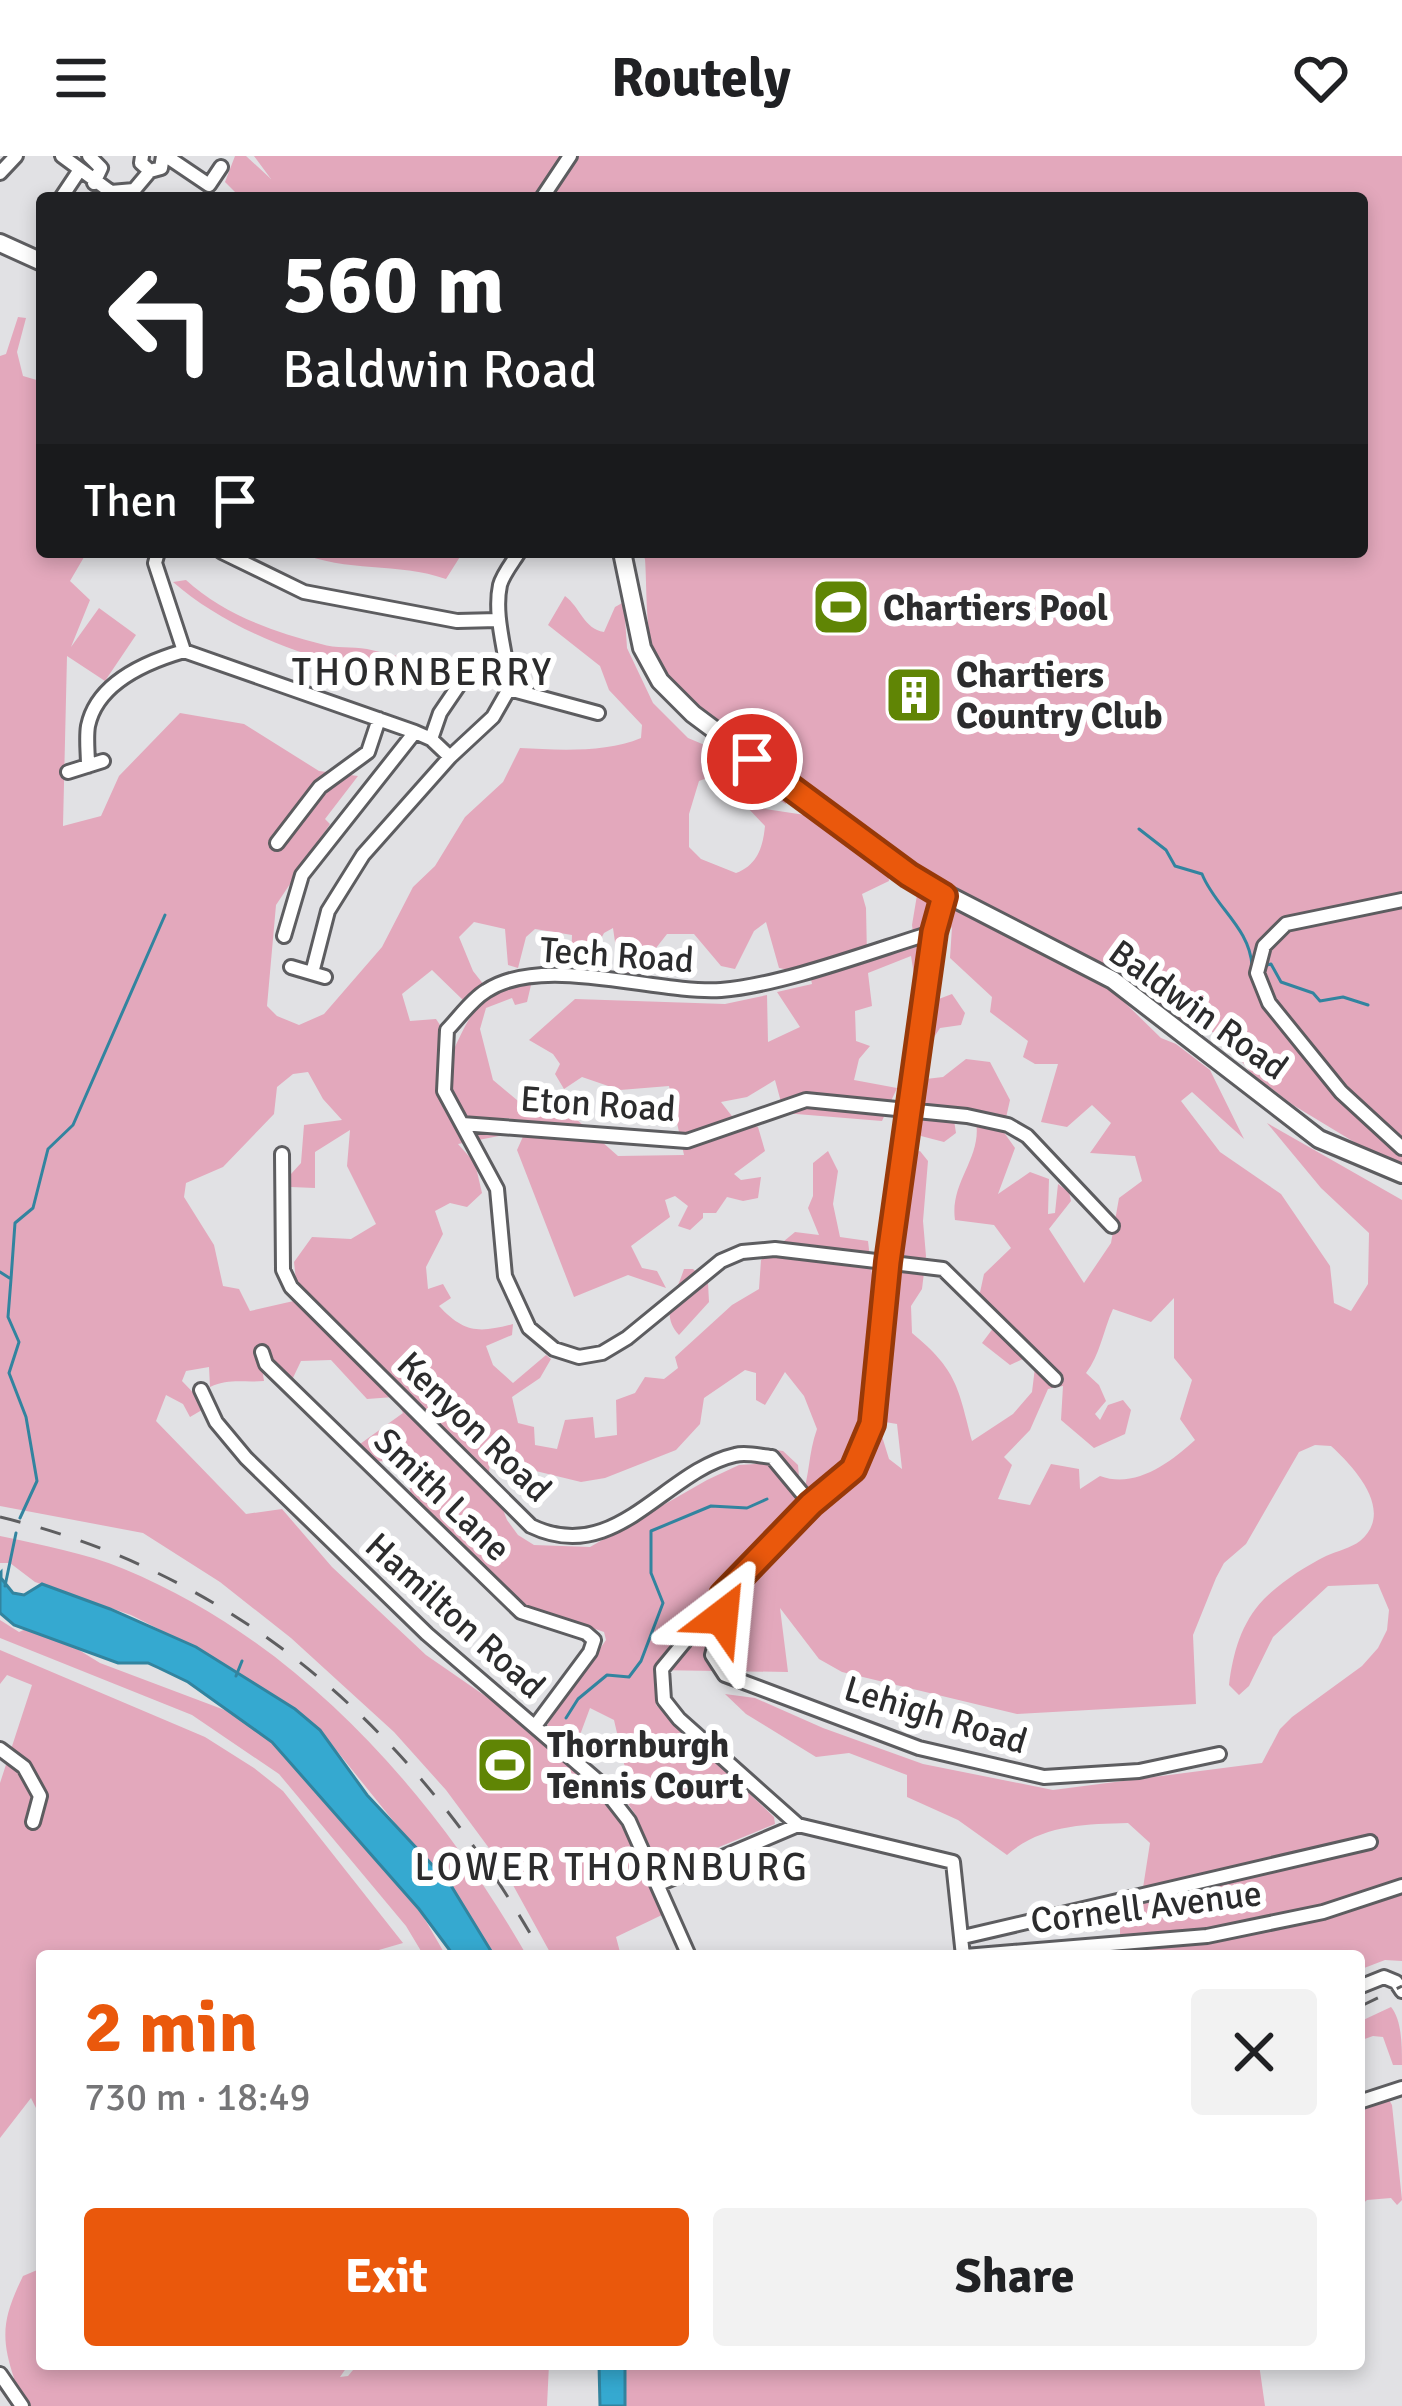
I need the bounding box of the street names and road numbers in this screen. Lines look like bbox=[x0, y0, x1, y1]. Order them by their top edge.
street label: Tech Road bbox=[538, 928, 695, 983]
street label: Baldwin Road bbox=[1100, 930, 1296, 1090]
street label: Eton Road bbox=[519, 1077, 677, 1132]
street label: Kenyon Road bbox=[387, 1342, 561, 1512]
street label: Smith Lane bbox=[364, 1419, 520, 1571]
street label: Hamilton Road bbox=[356, 1524, 554, 1709]
street label: Lehigh Road bbox=[839, 1666, 1032, 1765]
street label: Cornell Avenue bbox=[1028, 1871, 1264, 1944]

